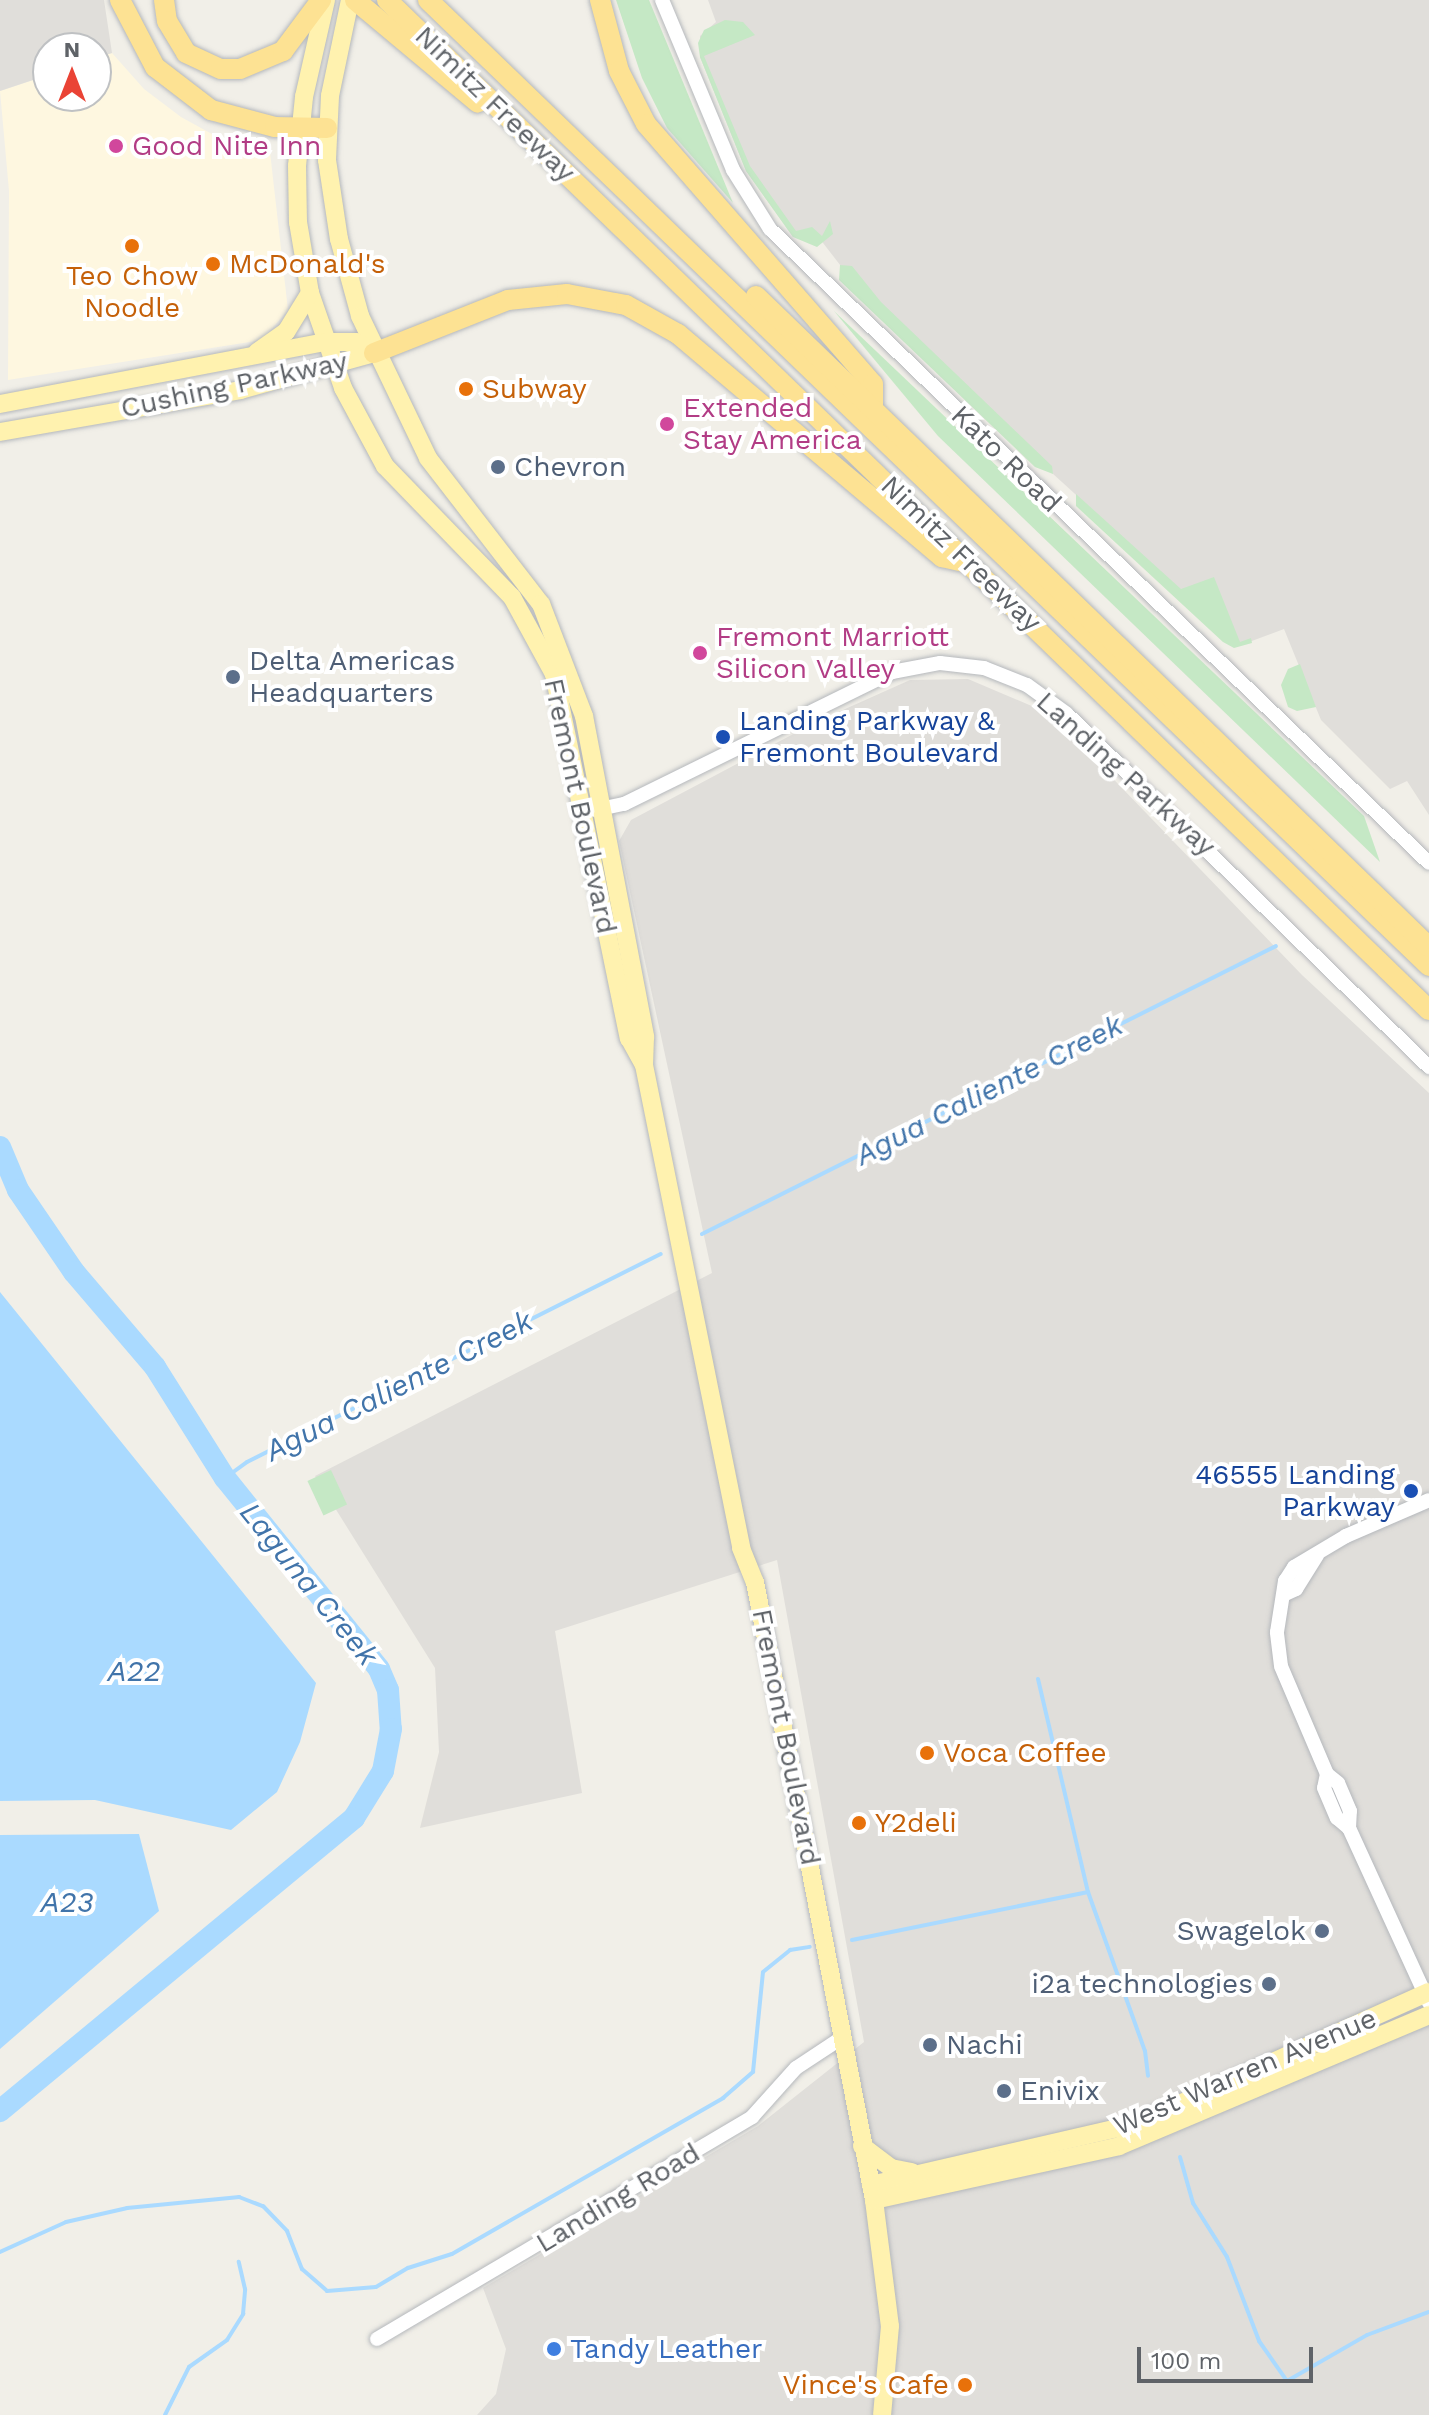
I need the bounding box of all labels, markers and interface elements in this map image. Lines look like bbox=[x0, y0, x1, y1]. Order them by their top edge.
street label: Nimitz Freeway bbox=[408, 19, 582, 189]
north arrow bbox=[32, 32, 112, 112]
text: N bbox=[64, 37, 80, 62]
place label: Good Nite Inn bbox=[132, 129, 321, 163]
marker: Good Nite Inn bbox=[107, 137, 125, 155]
marker: Teo Chow Noodle bbox=[123, 237, 141, 255]
place label: McDonald's bbox=[229, 247, 386, 281]
marker: McDonald's bbox=[204, 255, 222, 273]
place label: Teo Chow Noodle bbox=[66, 259, 198, 325]
street label: Cushing Parkway bbox=[118, 345, 350, 425]
place label: Subway bbox=[482, 372, 587, 406]
marker: Subway bbox=[457, 380, 475, 398]
place label: Extended Stay America bbox=[683, 391, 863, 457]
street label: Kato Road bbox=[944, 398, 1068, 520]
marker: Extended Stay America bbox=[658, 415, 676, 433]
place label: Chevron bbox=[514, 450, 626, 484]
marker: Chevron bbox=[489, 458, 507, 476]
street label: Nimitz Freeway bbox=[874, 469, 1048, 639]
place label: Fremont Marriott Silicon Valley bbox=[716, 620, 949, 686]
place label: Delta Americas Headquarters bbox=[249, 644, 457, 710]
marker: Fremont Marriott Silicon Valley bbox=[691, 644, 709, 662]
marker: Delta Americas Headquarters bbox=[224, 668, 242, 686]
street label: Fremont Boulevard bbox=[537, 675, 623, 937]
street label: Landing Parkway bbox=[1029, 685, 1223, 863]
place label: Landing Parkway & Fremont Boulevard bbox=[739, 704, 999, 770]
marker: Landing Parkway & Fremont Boulevard bbox=[714, 728, 732, 746]
water label: Agua Caliente Creek bbox=[849, 1007, 1129, 1173]
water label: Agua Caliente Creek bbox=[259, 1303, 539, 1469]
place label: 46555 Landing Parkway bbox=[1195, 1458, 1395, 1524]
marker: 46555 Landing Parkway bbox=[1402, 1482, 1420, 1500]
water label: Laguna Creek bbox=[232, 1495, 386, 1673]
street label: Fremont Boulevard bbox=[745, 1606, 827, 1868]
water label: A22 bbox=[107, 1653, 161, 1689]
place label: Voca Coffee bbox=[943, 1736, 1107, 1770]
marker: Voca Coffee bbox=[918, 1744, 936, 1762]
place label: Y2deli bbox=[875, 1806, 957, 1840]
marker: Y2deli bbox=[850, 1814, 868, 1832]
water label: A23 bbox=[40, 1884, 94, 1920]
place label: Swagelok bbox=[1177, 1914, 1306, 1948]
marker: Swagelok bbox=[1313, 1922, 1331, 1940]
place label: i2a technologies bbox=[1030, 1967, 1253, 2001]
marker: i2a technologies bbox=[1260, 1975, 1278, 1993]
street label: West Warren Avenue bbox=[1108, 2001, 1382, 2143]
place label: Nachi bbox=[946, 2028, 1023, 2062]
marker: Nachi bbox=[921, 2036, 939, 2054]
place label: Enivix bbox=[1020, 2074, 1100, 2108]
marker: Enivix bbox=[995, 2082, 1013, 2100]
street label: Landing Road bbox=[530, 2136, 706, 2260]
scale bar bbox=[1141, 2331, 1317, 2381]
place label: Tandy Leather bbox=[570, 2332, 763, 2366]
marker: Tandy Leather bbox=[545, 2340, 563, 2358]
text: 100 m bbox=[1151, 2347, 1221, 2375]
place label: Vince's Cafe bbox=[782, 2368, 949, 2402]
marker: Vince's Cafe bbox=[956, 2376, 974, 2394]

